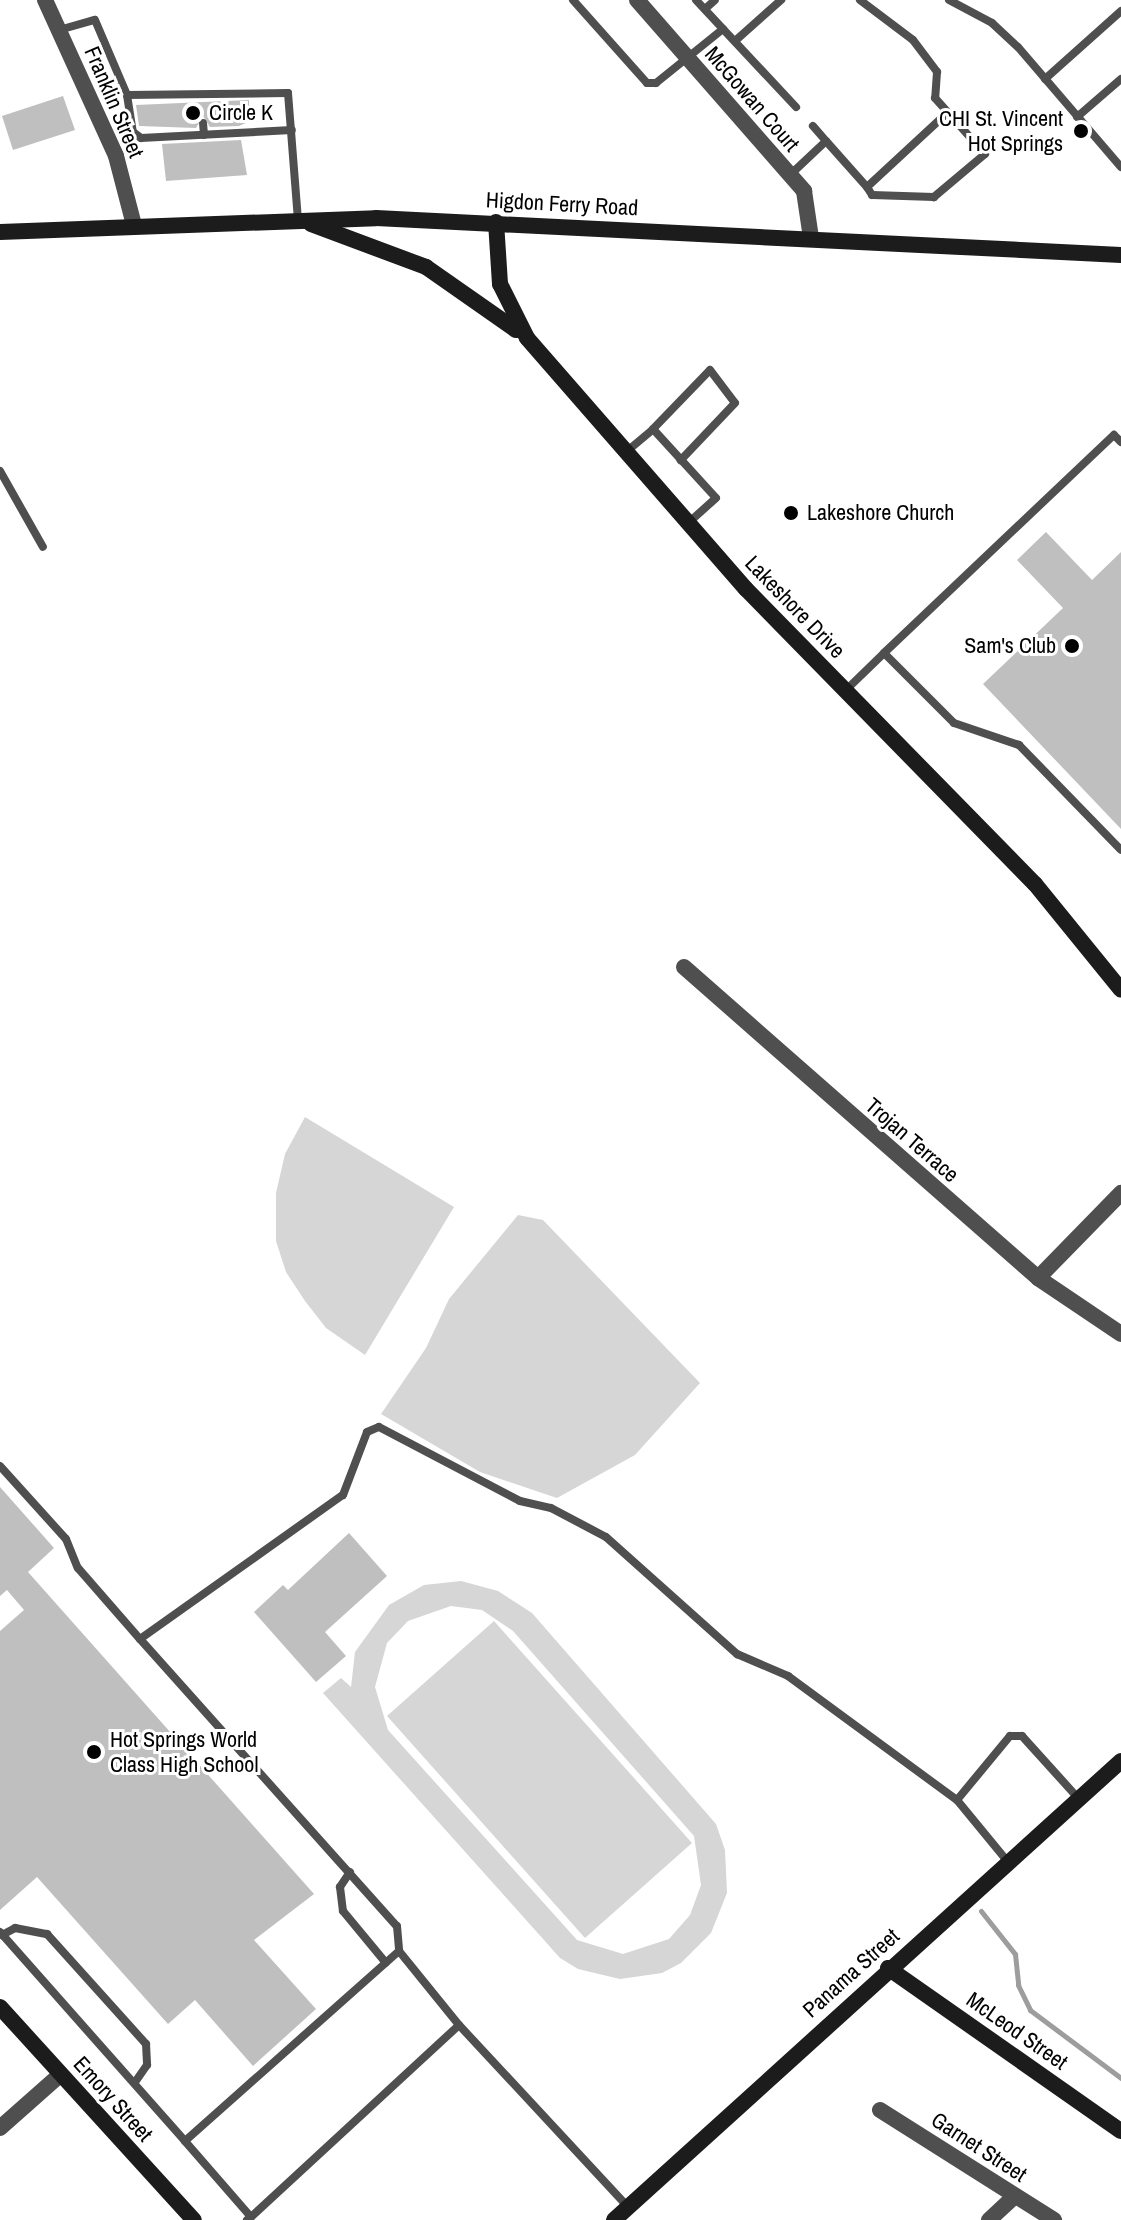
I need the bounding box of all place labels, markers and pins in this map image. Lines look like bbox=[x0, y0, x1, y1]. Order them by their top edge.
place label: Circle K bbox=[209, 100, 273, 126]
marker: Circle K bbox=[184, 104, 202, 122]
place label: CHI St. Vincent Hot Springs bbox=[939, 105, 1063, 156]
marker: CHI St. Vincent Hot Springs bbox=[1070, 120, 1092, 142]
place label: Lakeshore Church bbox=[807, 500, 954, 526]
marker: Lakeshore Church bbox=[782, 504, 800, 522]
place label: Sam's Club bbox=[964, 633, 1056, 659]
marker: Sam's Club bbox=[1063, 637, 1081, 655]
place label: Hot Springs World Class High School bbox=[110, 1726, 258, 1778]
marker: Hot Springs World Class High School bbox=[85, 1743, 103, 1761]

